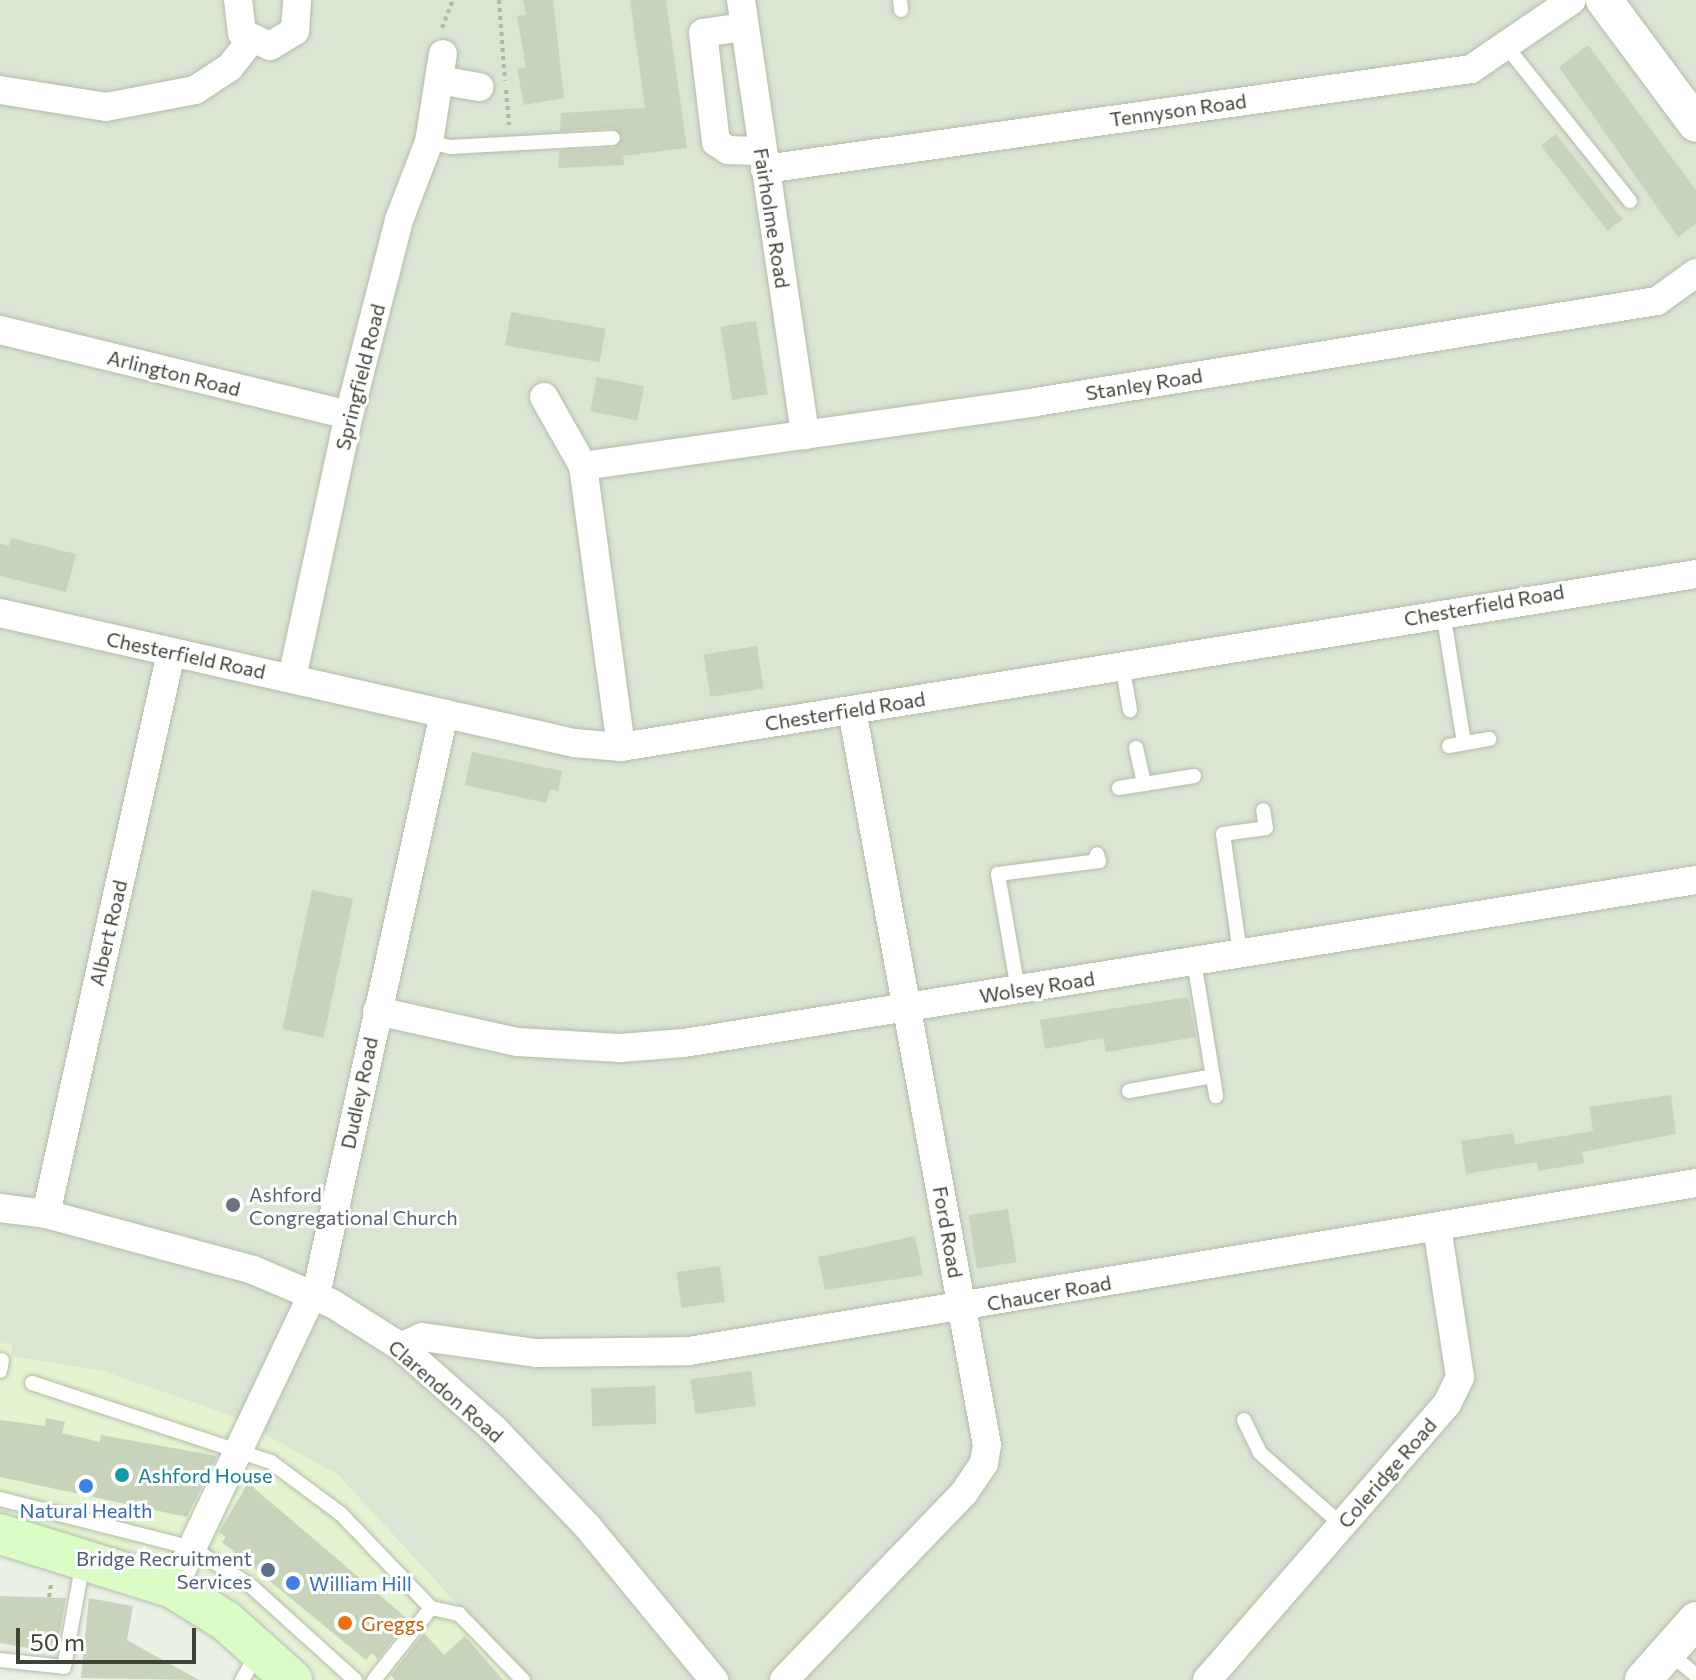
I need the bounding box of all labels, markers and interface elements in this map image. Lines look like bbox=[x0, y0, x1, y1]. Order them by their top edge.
street label: Tennyson Road bbox=[1108, 89, 1248, 131]
street label: Fairholme Road bbox=[749, 146, 795, 290]
street label: Springfield Road bbox=[330, 301, 390, 453]
street label: Arlington Road bbox=[105, 345, 243, 401]
street label: Stanley Road bbox=[1084, 363, 1204, 405]
street label: Chesterfield Road bbox=[1402, 579, 1566, 631]
street label: Chesterfield Road bbox=[104, 626, 268, 684]
street label: Chesterfield Road bbox=[763, 686, 927, 736]
street label: Albert Road bbox=[84, 878, 132, 988]
street label: Wolsey Road bbox=[978, 966, 1096, 1008]
street label: Dudley Road bbox=[335, 1035, 383, 1151]
place label: Ashford Congregational Church bbox=[249, 1182, 458, 1229]
street label: Ford Road bbox=[928, 1184, 968, 1280]
marker: Ashford Congregational Church bbox=[224, 1196, 242, 1214]
street label: Chaucer Road bbox=[985, 1270, 1113, 1316]
street label: Clarendon Road bbox=[384, 1335, 508, 1447]
street label: Coleridge Road bbox=[1333, 1413, 1441, 1533]
place label: Ashford House bbox=[138, 1463, 273, 1487]
marker: Ashford House bbox=[113, 1466, 131, 1484]
marker: Natural Health bbox=[77, 1477, 95, 1495]
place label: Natural Health bbox=[20, 1498, 152, 1522]
place label: Bridge Recruitment Services bbox=[76, 1546, 252, 1593]
marker: Bridge Recruitment Services bbox=[259, 1561, 277, 1579]
place label: William Hill bbox=[309, 1571, 412, 1595]
marker: William Hill bbox=[284, 1574, 302, 1592]
place label: Greggs bbox=[361, 1611, 425, 1635]
scale bar bbox=[20, 1612, 200, 1662]
marker: Greggs bbox=[336, 1614, 354, 1632]
text: 50 m bbox=[30, 1627, 85, 1656]

